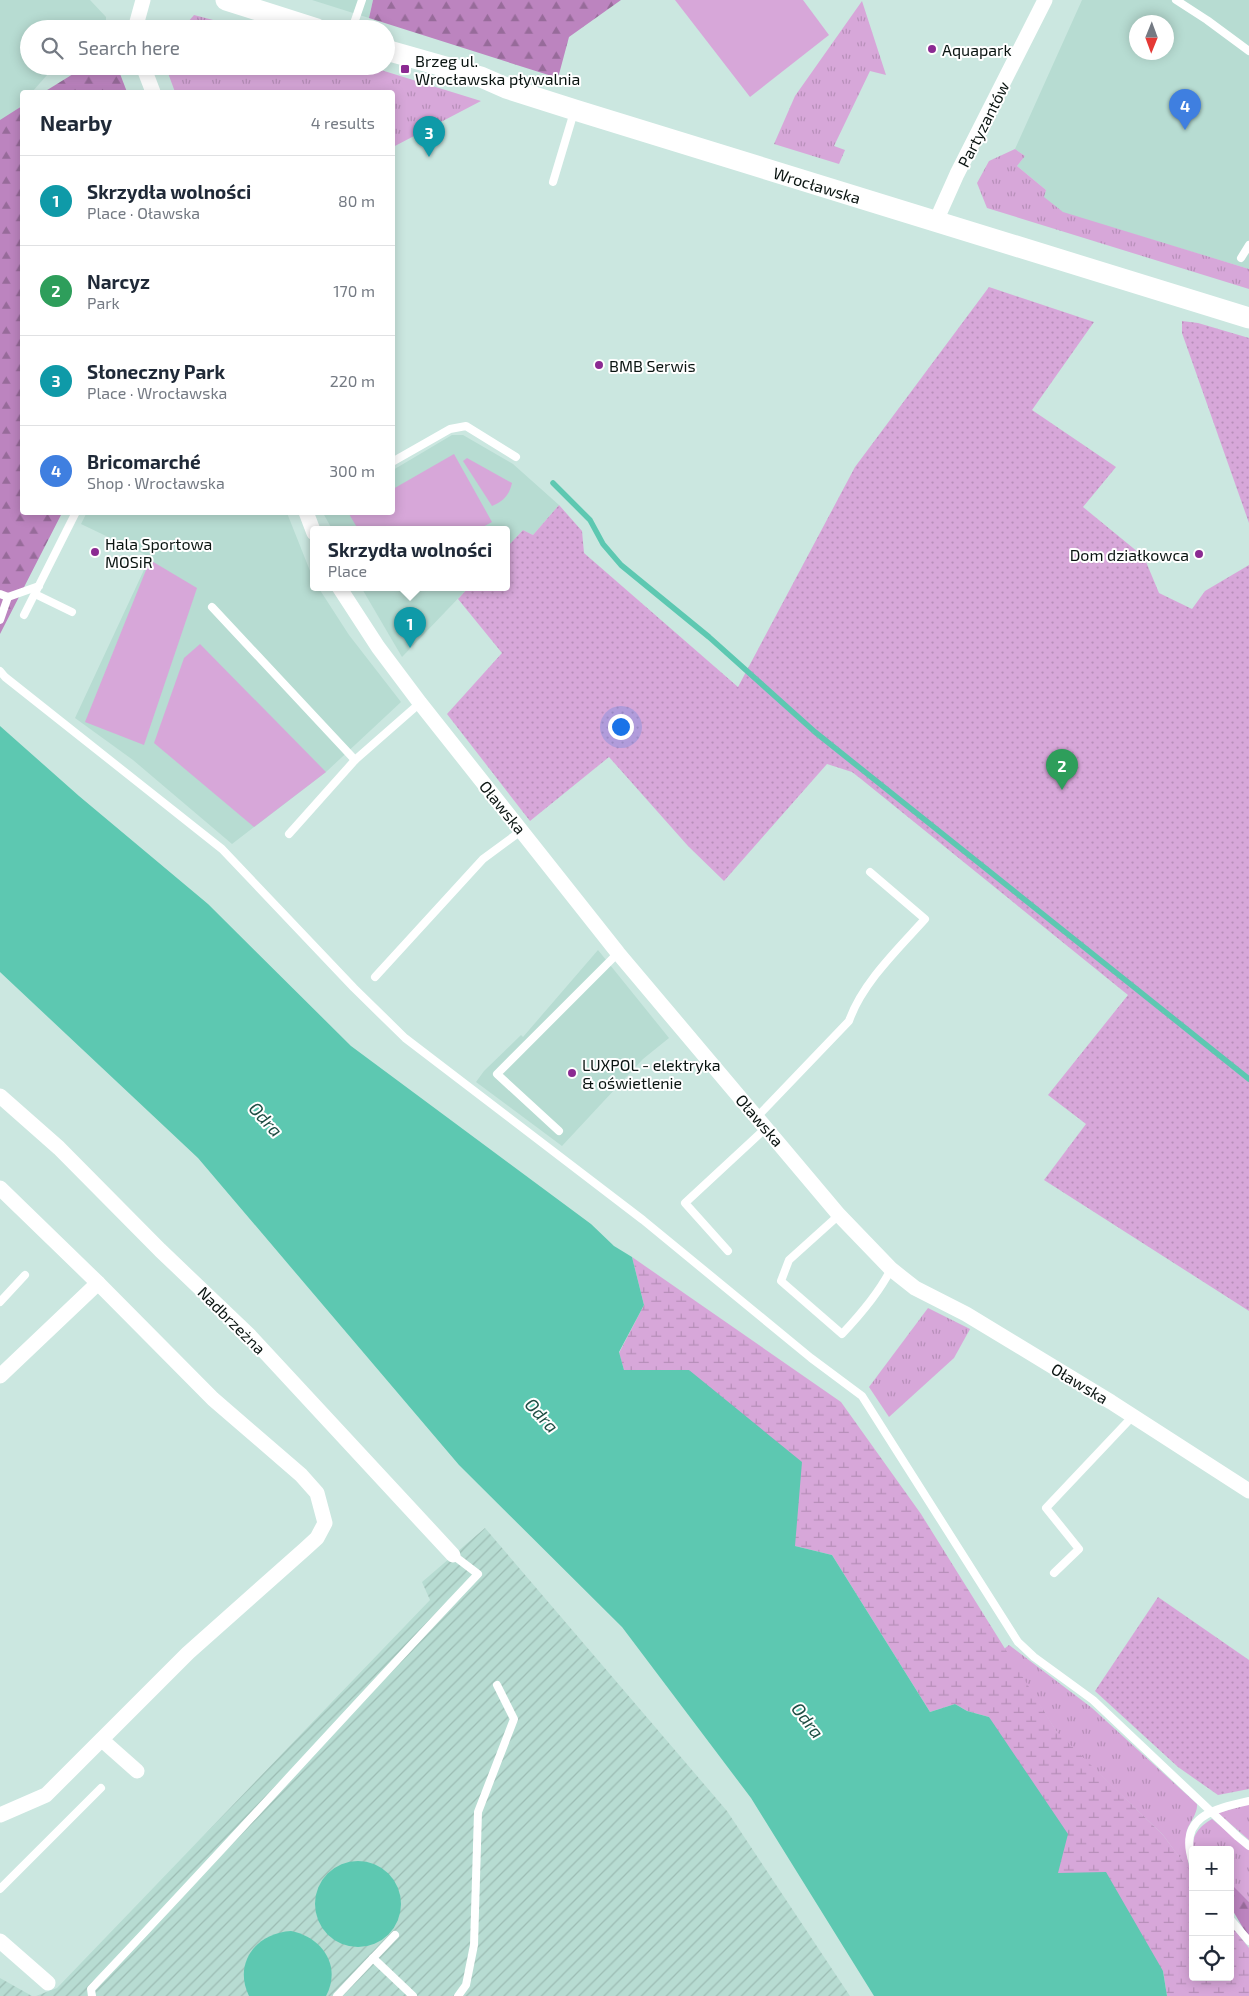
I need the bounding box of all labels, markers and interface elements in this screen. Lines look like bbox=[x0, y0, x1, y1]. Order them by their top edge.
north arrow bbox=[1129, 15, 1174, 60]
search box bbox=[20, 20, 395, 75]
icon: search bbox=[38, 34, 66, 62]
text: Search here bbox=[78, 36, 180, 59]
place label: Aquapark bbox=[942, 40, 1012, 59]
marker: Aquapark bbox=[926, 43, 938, 55]
place label: Brzeg ul. Wrocławska pływalnia bbox=[415, 51, 580, 88]
marker: Brzeg ul. Wrocławska pływalnia bbox=[399, 63, 411, 75]
street label: Partyzantów bbox=[953, 78, 1013, 170]
pin: 4 bbox=[1169, 89, 1201, 130]
text: Nearby bbox=[40, 110, 112, 135]
text: 4 results bbox=[311, 113, 375, 132]
pin: 3 bbox=[413, 116, 445, 157]
street label: Wrocławska bbox=[771, 163, 863, 207]
text: Skrzydła wolności bbox=[87, 180, 251, 203]
text: 1 bbox=[53, 191, 59, 210]
text: 80 m bbox=[338, 191, 375, 210]
text: Place · Oławska bbox=[87, 203, 200, 222]
text: Narcyz bbox=[87, 270, 150, 293]
text: 2 bbox=[51, 281, 61, 300]
text: 170 m bbox=[333, 281, 375, 300]
text: Park bbox=[87, 293, 120, 312]
place label: BMB Serwis bbox=[609, 356, 696, 375]
marker: BMB Serwis bbox=[593, 359, 605, 371]
text: Słoneczny Park bbox=[87, 360, 225, 383]
text: 3 bbox=[51, 371, 61, 390]
text: 220 m bbox=[330, 371, 375, 390]
text: Place · Wrocławska bbox=[87, 383, 227, 402]
text: Bricomarché bbox=[87, 450, 201, 473]
text: 4 bbox=[51, 461, 61, 480]
text: 300 m bbox=[329, 461, 375, 480]
text: Shop · Wrocławska bbox=[87, 473, 225, 492]
popup bbox=[310, 526, 510, 591]
place label: Hala Sportowa MOSiR bbox=[105, 534, 212, 571]
text: Skrzydła wolności bbox=[328, 538, 492, 561]
place label: Dom działkowca bbox=[1070, 545, 1189, 564]
marker: Hala Sportowa MOSiR bbox=[89, 546, 101, 558]
marker: Dom działkowca bbox=[1193, 548, 1205, 560]
text: Place bbox=[328, 561, 367, 580]
pin: 1 bbox=[394, 607, 426, 648]
your location bbox=[608, 714, 634, 740]
pin: 2 bbox=[1046, 749, 1078, 790]
street label: Oławska bbox=[476, 777, 530, 837]
place label: LUXPOL - elektryka & oświetlenie bbox=[582, 1055, 721, 1092]
marker: LUXPOL - elektryka & oświetlenie bbox=[566, 1067, 578, 1079]
street label: Oławska bbox=[732, 1090, 788, 1150]
water label: Odra bbox=[244, 1097, 288, 1141]
street label: Nadbrzeżna bbox=[194, 1282, 270, 1358]
street label: Oławska bbox=[1048, 1359, 1112, 1407]
water label: Odra bbox=[520, 1393, 564, 1437]
water label: Odra bbox=[787, 1698, 829, 1742]
map controls bbox=[1189, 1846, 1234, 1981]
button: + bbox=[1189, 1846, 1234, 1891]
button: − bbox=[1189, 1891, 1234, 1936]
button: locate bbox=[1189, 1936, 1234, 1981]

